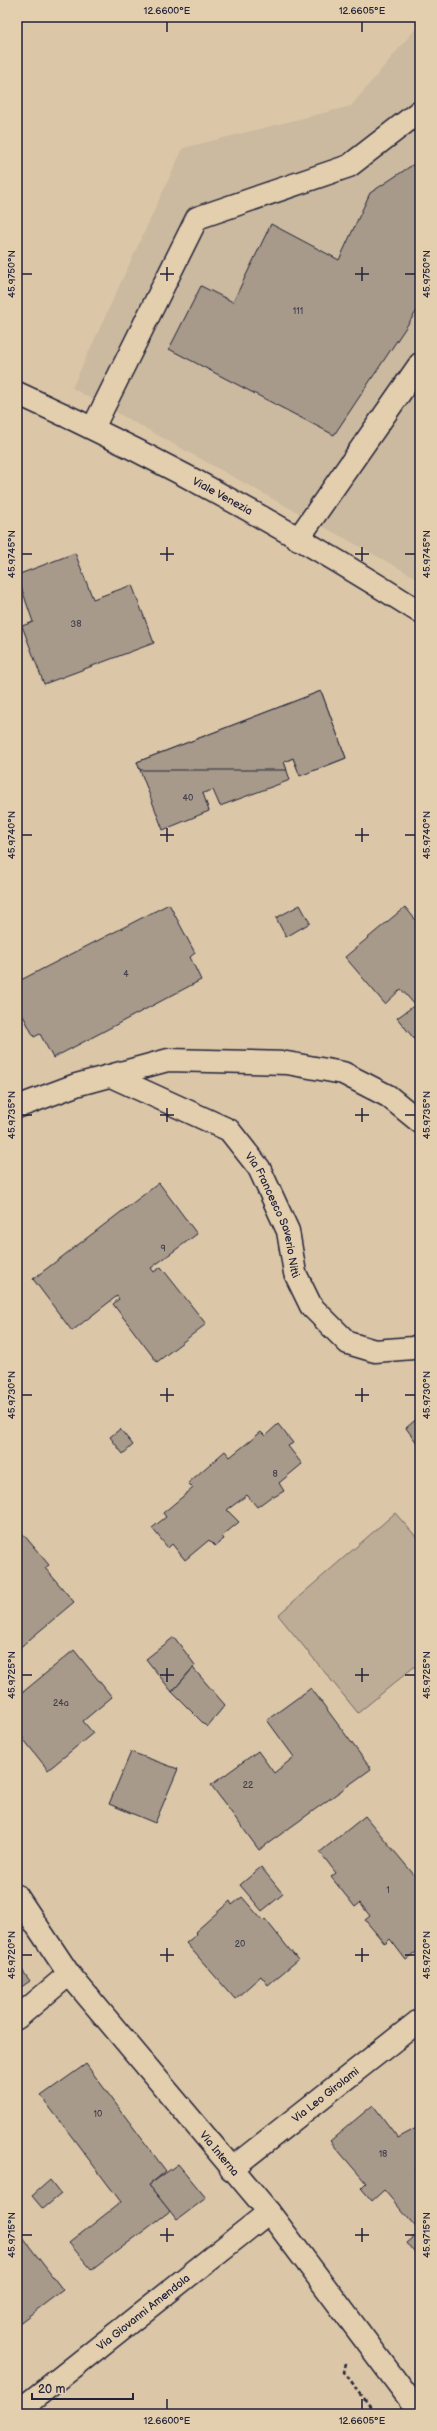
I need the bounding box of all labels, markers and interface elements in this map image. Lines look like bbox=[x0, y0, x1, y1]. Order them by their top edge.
text: 12.6600°E bbox=[144, 5, 191, 17]
text: 12.6605°E bbox=[339, 5, 386, 17]
text: 45.9750°N bbox=[6, 250, 18, 298]
text: 45.9750°N bbox=[421, 250, 433, 298]
house number: 111 bbox=[293, 306, 303, 317]
street label: Viale Venezia bbox=[190, 474, 255, 517]
text: 45.9745°N bbox=[6, 530, 18, 578]
text: 45.9745°N bbox=[421, 530, 433, 578]
house number: 38 bbox=[71, 619, 81, 630]
house number: 40 bbox=[183, 793, 193, 804]
text: 45.9740°N bbox=[6, 811, 18, 859]
text: 45.9740°N bbox=[421, 811, 433, 859]
house number: 4 bbox=[123, 969, 129, 980]
text: 45.9735°N bbox=[6, 1091, 18, 1139]
text: 45.9735°N bbox=[421, 1091, 433, 1139]
street label: Via Francesco Saverio Nitti bbox=[243, 1150, 303, 1280]
house number: 9 bbox=[160, 1243, 166, 1254]
text: 45.9730°N bbox=[6, 1371, 18, 1419]
text: 45.9730°N bbox=[421, 1371, 433, 1419]
house number: 8 bbox=[272, 1469, 278, 1480]
text: 45.9725°N bbox=[6, 1651, 18, 1699]
text: 45.9725°N bbox=[421, 1651, 433, 1699]
house number: 24a bbox=[53, 1698, 69, 1709]
house number: 22 bbox=[243, 1780, 254, 1791]
house number: 1 bbox=[386, 1885, 390, 1896]
text: 45.9720°N bbox=[6, 1931, 18, 1979]
text: 45.9720°N bbox=[421, 1931, 433, 1979]
house number: 20 bbox=[235, 1939, 245, 1950]
street label: Via Leo Girolami bbox=[289, 2064, 361, 2125]
house number: 10 bbox=[94, 2109, 102, 2120]
street label: Via Interna bbox=[197, 2128, 242, 2178]
house number: 18 bbox=[379, 2149, 387, 2160]
text: 45.9715°N bbox=[6, 2212, 18, 2258]
text: 45.9715°N bbox=[421, 2212, 433, 2258]
street label: Via Giovanni Amendola bbox=[94, 2271, 192, 2353]
scale bar bbox=[32, 2375, 133, 2401]
text: 20 m bbox=[38, 2382, 65, 2397]
text: 12.6600°E bbox=[144, 2415, 191, 2427]
text: 12.6605°E bbox=[339, 2415, 386, 2427]

